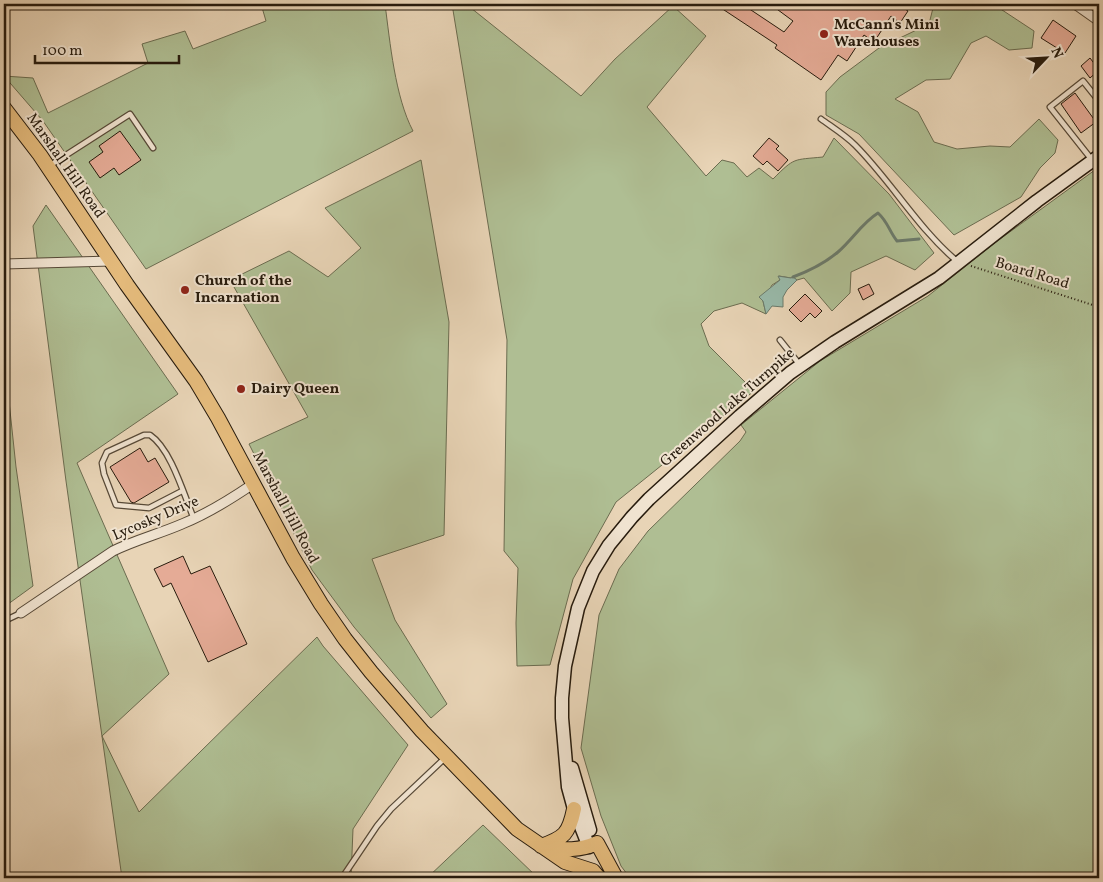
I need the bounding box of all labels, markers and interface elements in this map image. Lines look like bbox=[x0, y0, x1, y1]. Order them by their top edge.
place label: McCann's Mini Warehouses bbox=[834, 15, 940, 53]
marker: McCann's Mini Warehouses bbox=[818, 28, 830, 40]
scale bar bbox=[35, 32, 179, 64]
north arrow bbox=[1020, 32, 1070, 82]
text: 100 m bbox=[42, 41, 82, 62]
text: N bbox=[1046, 45, 1067, 62]
street label: Marshall Hill Road bbox=[21, 109, 109, 223]
street label: Board Road bbox=[992, 253, 1072, 295]
place label: Church of the Incarnation bbox=[195, 271, 292, 309]
marker: Church of the Incarnation bbox=[179, 284, 191, 296]
street label: Greenwood Lake Turnpike bbox=[656, 344, 800, 472]
place label: Dairy Queen bbox=[251, 379, 340, 400]
marker: Dairy Queen bbox=[235, 383, 247, 395]
street label: Marshall Hill Road bbox=[247, 448, 323, 568]
street label: Lycosky Drive bbox=[110, 491, 202, 547]

